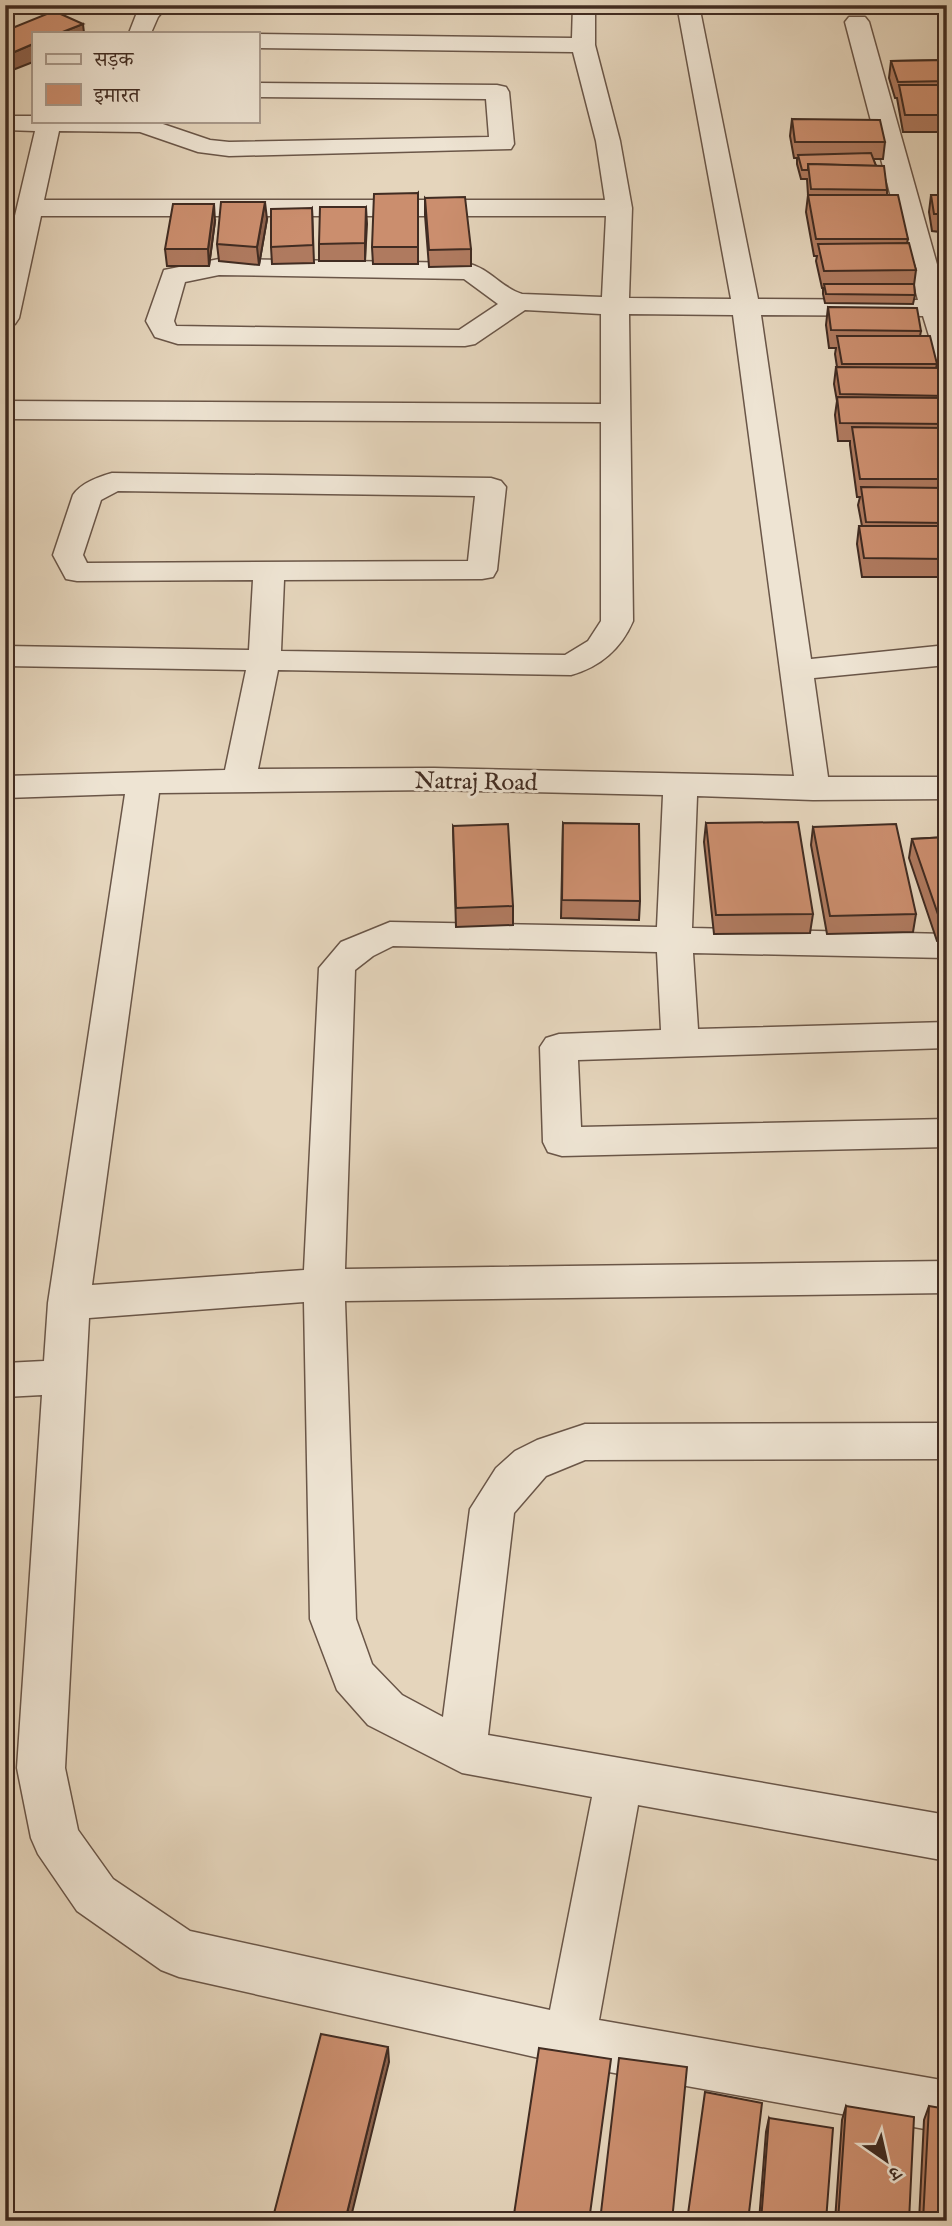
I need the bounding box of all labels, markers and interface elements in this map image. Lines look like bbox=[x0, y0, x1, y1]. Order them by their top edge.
legend bbox=[32, 32, 259, 122]
text: सड़क bbox=[93, 47, 134, 74]
text: इमारत bbox=[93, 83, 141, 110]
street label: Natraj Road bbox=[414, 766, 538, 799]
north arrow bbox=[850, 2124, 920, 2194]
text: उ bbox=[883, 2159, 907, 2186]

